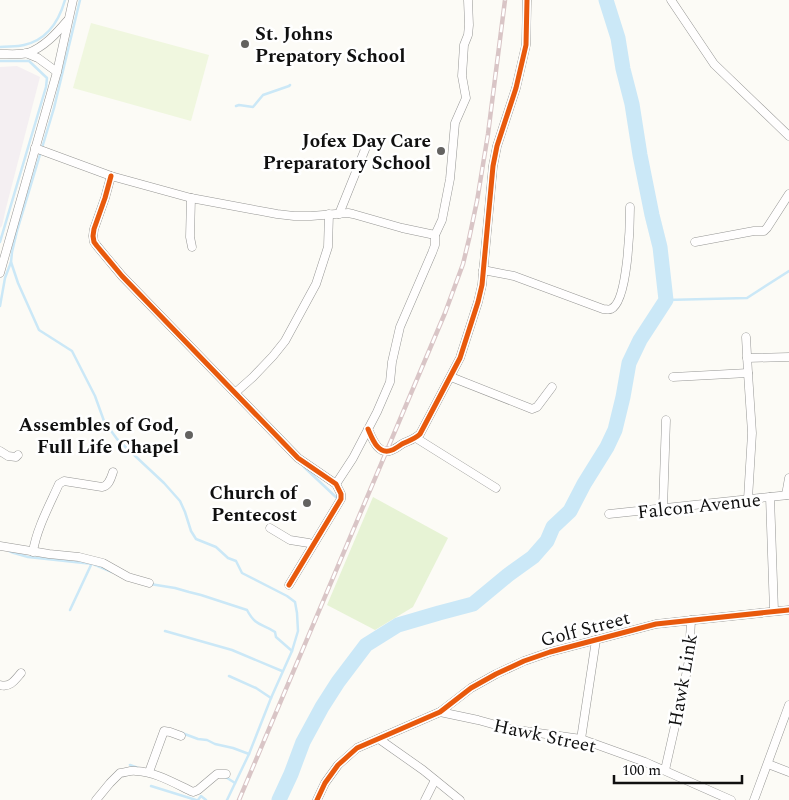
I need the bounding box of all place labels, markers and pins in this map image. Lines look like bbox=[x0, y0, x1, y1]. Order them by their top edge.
place label: St. Johns Prepatory School bbox=[255, 20, 405, 71]
marker: St. Johns Prepatory School bbox=[239, 38, 251, 50]
place label: Jofex Day Care Preparatory School bbox=[263, 127, 431, 178]
marker: Jofex Day Care Preparatory School bbox=[435, 145, 447, 157]
place label: Assembles of God, Full Life Chapel bbox=[18, 411, 179, 462]
marker: Assembles of God, Full Life Chapel bbox=[183, 429, 195, 441]
place label: Church of Pentecost bbox=[210, 479, 298, 530]
marker: Church of Pentecost bbox=[301, 497, 313, 509]

